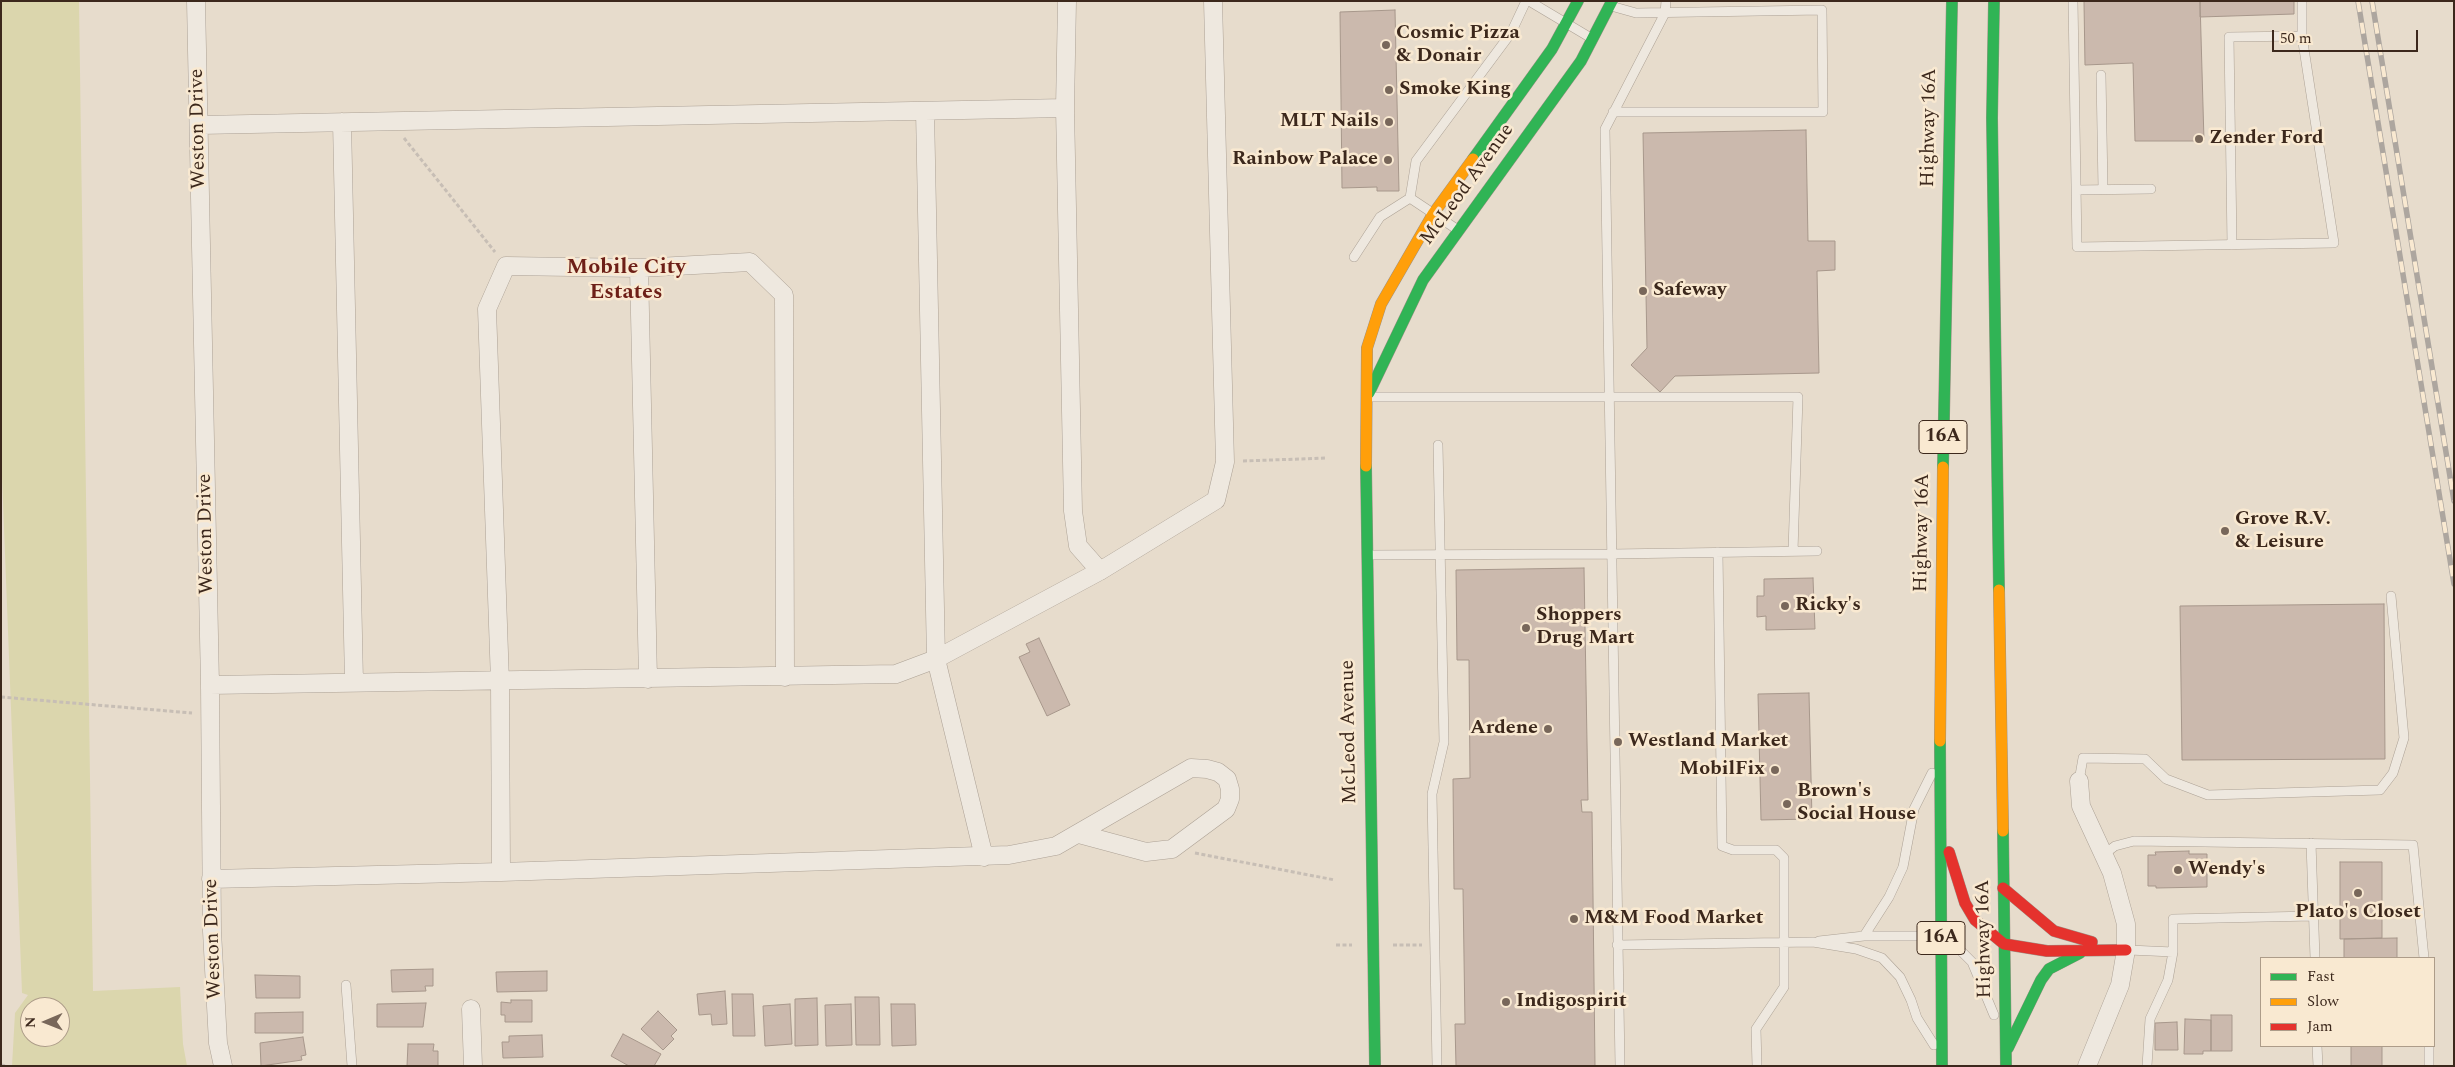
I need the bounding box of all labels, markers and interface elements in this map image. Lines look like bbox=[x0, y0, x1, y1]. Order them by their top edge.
scale bar bbox=[2275, 20, 2421, 52]
place label: Cosmic Pizza & Donair bbox=[1396, 22, 1520, 69]
text: 50 m bbox=[2280, 27, 2312, 50]
marker: Cosmic Pizza & Donair bbox=[1380, 39, 1392, 51]
street label: Weston Drive bbox=[186, 68, 212, 190]
street label: Highway 16A bbox=[1917, 68, 1943, 188]
place label: Smoke King bbox=[1399, 78, 1511, 102]
marker: Smoke King bbox=[1383, 84, 1395, 96]
place label: MLT Nails bbox=[1280, 110, 1379, 134]
marker: MLT Nails bbox=[1383, 116, 1395, 128]
street label: McLeod Avenue bbox=[1416, 120, 1520, 250]
place label: Zender Ford bbox=[2209, 127, 2324, 151]
marker: Zender Ford bbox=[2193, 133, 2205, 145]
place label: Rainbow Palace bbox=[1232, 148, 1378, 172]
marker: Rainbow Palace bbox=[1382, 154, 1394, 166]
district label: Mobile City Estates bbox=[566, 256, 686, 308]
place label: Safeway bbox=[1653, 279, 1726, 303]
marker: Safeway bbox=[1637, 285, 1649, 297]
road number: 16A bbox=[1919, 421, 1967, 454]
street label: Weston Drive bbox=[194, 473, 220, 595]
street label: Highway 16A bbox=[1910, 473, 1936, 593]
place label: Grove R.V. & Leisure bbox=[2235, 508, 2331, 555]
marker: Grove R.V. & Leisure bbox=[2219, 525, 2231, 537]
place label: Ricky's bbox=[1795, 594, 1861, 618]
marker: Ricky's bbox=[1779, 600, 1791, 612]
place label: Shoppers Drug Mart bbox=[1536, 604, 1635, 651]
marker: Shoppers Drug Mart bbox=[1520, 622, 1532, 634]
street label: McLeod Avenue bbox=[1337, 660, 1363, 804]
place label: Ardene bbox=[1470, 717, 1538, 741]
marker: Ardene bbox=[1542, 723, 1554, 735]
place label: Westland Market bbox=[1628, 730, 1788, 754]
marker: Westland Market bbox=[1612, 736, 1624, 748]
place label: MobilFix bbox=[1679, 758, 1765, 782]
marker: MobilFix bbox=[1769, 764, 1781, 776]
place label: Brown's Social House bbox=[1797, 780, 1916, 827]
marker: Brown's Social House bbox=[1781, 798, 1793, 810]
place label: Wendy's bbox=[2188, 858, 2265, 882]
marker: Wendy's bbox=[2172, 864, 2184, 876]
street label: Weston Drive bbox=[200, 878, 228, 1000]
street label: Highway 16A bbox=[1972, 879, 1998, 999]
marker: Plato's Closet bbox=[2352, 887, 2364, 899]
place label: Plato's Closet bbox=[2295, 901, 2421, 925]
place label: M&M Food Market bbox=[1584, 907, 1763, 931]
marker: M&M Food Market bbox=[1568, 913, 1580, 925]
road number: 16A bbox=[1917, 921, 1965, 954]
legend bbox=[2260, 957, 2435, 1047]
text: Fast bbox=[2307, 965, 2335, 988]
place label: Indigospirit bbox=[1516, 990, 1627, 1014]
text: Slow bbox=[2307, 990, 2339, 1013]
marker: Indigospirit bbox=[1500, 996, 1512, 1008]
north arrow bbox=[20, 997, 70, 1047]
text: Jam bbox=[2307, 1015, 2333, 1038]
text: N bbox=[20, 1016, 41, 1028]

